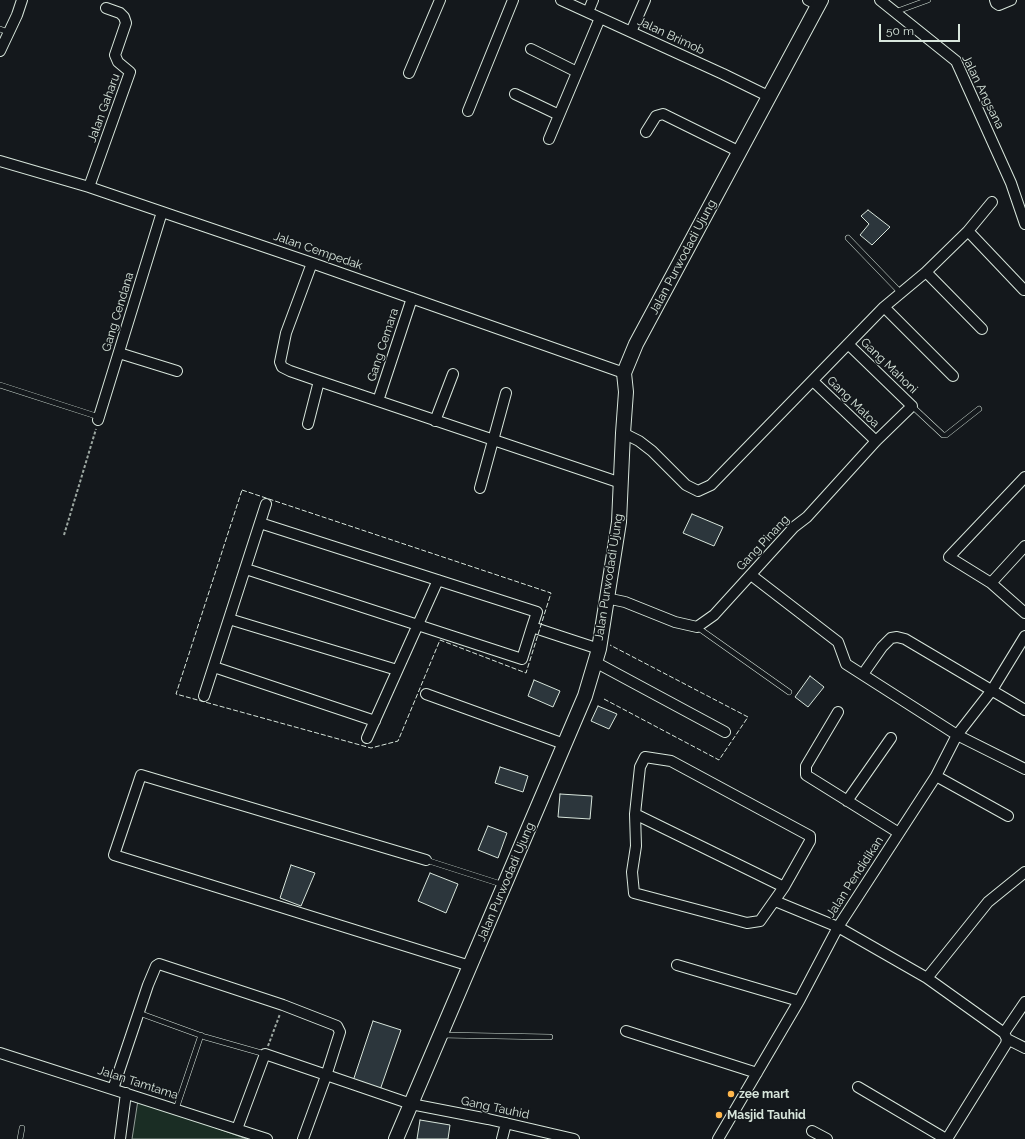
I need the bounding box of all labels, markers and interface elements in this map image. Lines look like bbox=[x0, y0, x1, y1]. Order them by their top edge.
street label: Jalan Brimob bbox=[635, 14, 707, 58]
scale bar bbox=[881, 16, 962, 42]
text: 50 m bbox=[886, 24, 914, 38]
street label: Jalan Angsana bbox=[959, 53, 1007, 131]
street label: Jalan Gaharu bbox=[85, 72, 123, 144]
street label: Jalan Purwodadi Ujung bbox=[647, 197, 719, 317]
street label: Jalan Cempedak bbox=[272, 229, 364, 273]
street label: Gang Cendana bbox=[99, 270, 137, 354]
street label: Gang Cemara bbox=[364, 307, 402, 383]
street label: Gang Mahoni bbox=[858, 335, 920, 397]
street label: Gang Matoa bbox=[824, 373, 882, 431]
street label: Gang Pinang bbox=[734, 512, 792, 574]
street label: Jalan Purwodadi Ujung bbox=[592, 513, 626, 641]
street label: Jalan Purwodadi Ujung bbox=[474, 820, 538, 944]
street label: Jalan Pendidikan bbox=[824, 834, 886, 920]
street label: Jalan Tamtama bbox=[96, 1063, 180, 1103]
place label: zee mart bbox=[739, 1087, 789, 1101]
marker: zee mart bbox=[726, 1089, 736, 1099]
street label: Gang Tauhid bbox=[460, 1094, 530, 1122]
place label: Masjid Tauhid bbox=[727, 1108, 806, 1122]
marker: Masjid Tauhid bbox=[714, 1110, 724, 1120]

